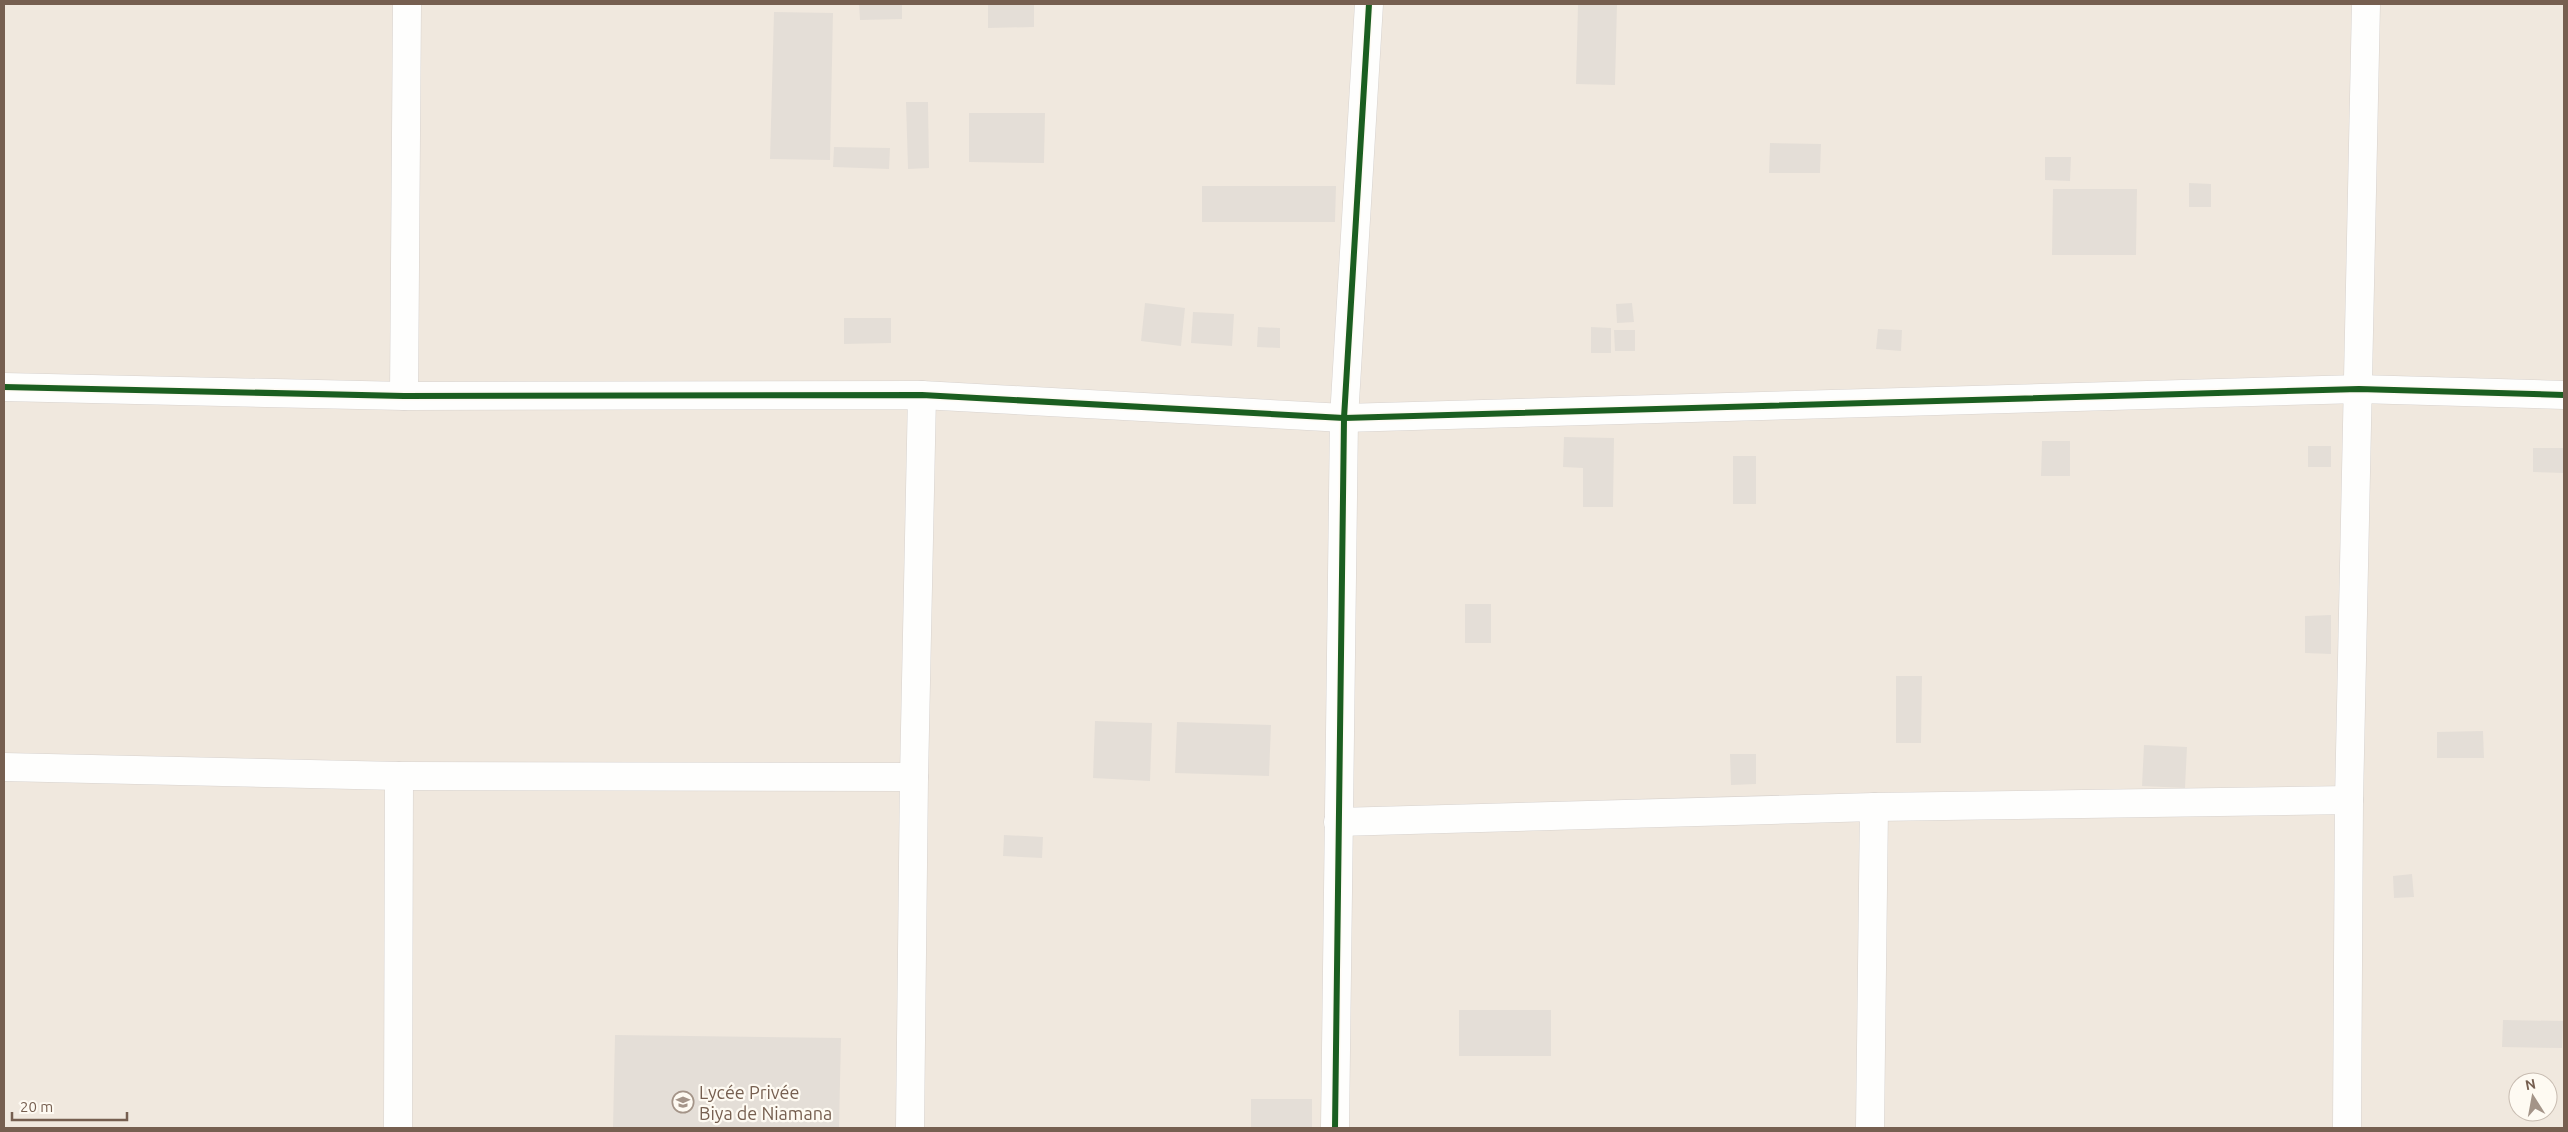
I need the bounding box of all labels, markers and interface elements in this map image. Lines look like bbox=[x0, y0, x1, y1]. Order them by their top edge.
north arrow bbox=[2508, 1072, 2558, 1122]
text: N bbox=[2524, 1075, 2537, 1093]
place label: Lycée Privée Biya de Niamana bbox=[699, 1082, 832, 1123]
scale bar bbox=[12, 1090, 128, 1122]
school or university icon: Lycée Privée Biya de Niamana bbox=[671, 1090, 695, 1114]
text: 20 m bbox=[20, 1098, 53, 1115]

